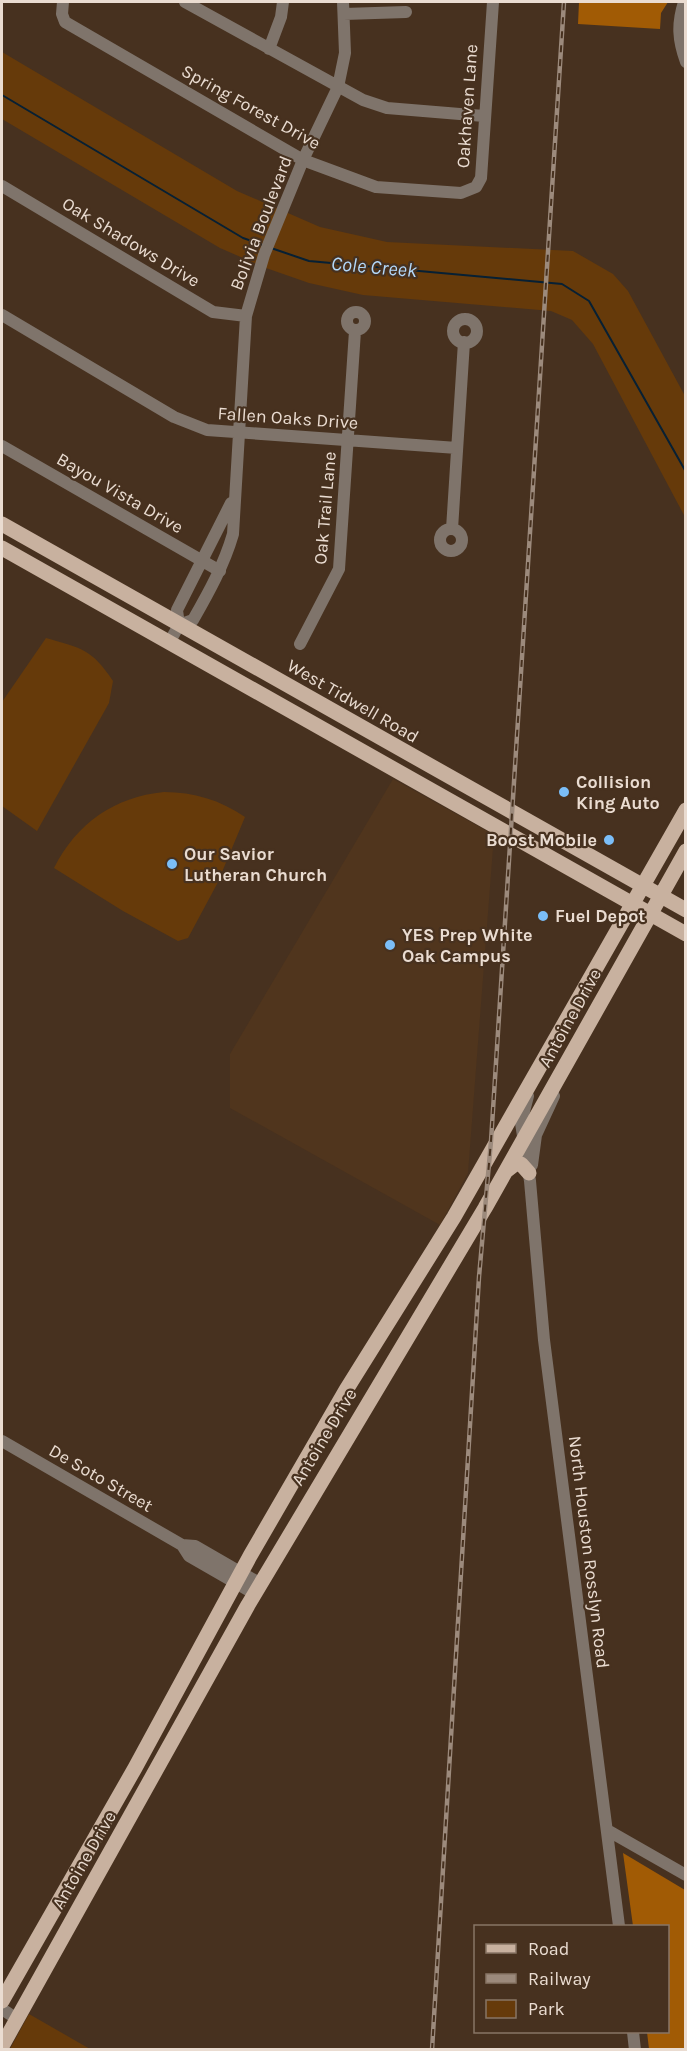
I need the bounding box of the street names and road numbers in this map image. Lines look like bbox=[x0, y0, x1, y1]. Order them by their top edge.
street label: Oakhaven Lane bbox=[452, 43, 482, 169]
street label: Spring Forest Drive bbox=[178, 60, 324, 154]
street label: Bolivia Boulevard bbox=[225, 153, 297, 293]
street label: Oak Shadows Drive bbox=[58, 192, 204, 292]
street label: Fallen Oaks Drive bbox=[217, 402, 359, 434]
street label: Bayou Vista Drive bbox=[53, 448, 187, 538]
street label: Oak Trail Lane bbox=[309, 451, 341, 565]
street label: West Tidwell Road bbox=[283, 654, 423, 748]
street label: Antoine Drive bbox=[534, 965, 606, 1071]
street label: Antoine Drive bbox=[286, 1384, 362, 1490]
street label: North Houston Rosslyn Road bbox=[564, 1434, 614, 1670]
street label: De Soto Street bbox=[45, 1439, 157, 1517]
street label: Antoine Drive bbox=[47, 1807, 121, 1913]

